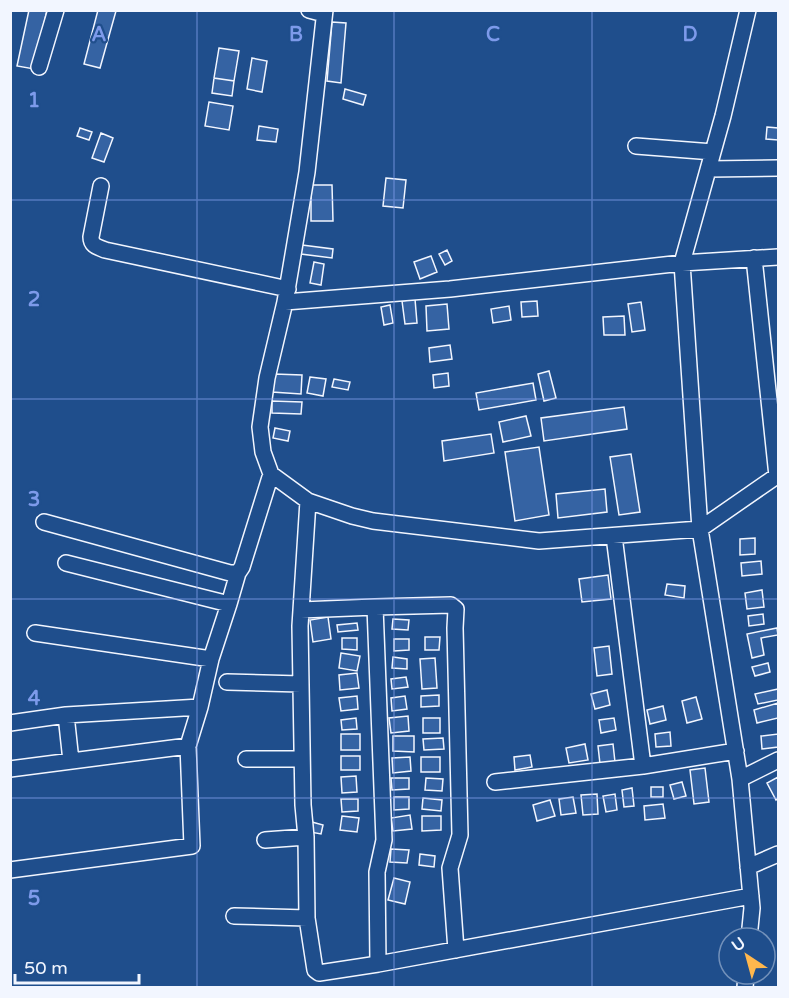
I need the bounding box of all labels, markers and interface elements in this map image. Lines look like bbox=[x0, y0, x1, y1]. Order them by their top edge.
text: A bbox=[92, 23, 107, 47]
text: B bbox=[289, 23, 303, 47]
text: C bbox=[486, 23, 500, 47]
text: D bbox=[682, 23, 698, 47]
text: 1 bbox=[28, 89, 40, 113]
text: 2 bbox=[28, 288, 40, 312]
text: 3 bbox=[28, 488, 40, 512]
text: 4 bbox=[28, 687, 41, 711]
text: 5 bbox=[28, 887, 40, 911]
north arrow bbox=[717, 926, 777, 986]
text: U bbox=[728, 933, 750, 956]
scale bar bbox=[15, 947, 140, 985]
text: 50 m bbox=[24, 957, 68, 979]

